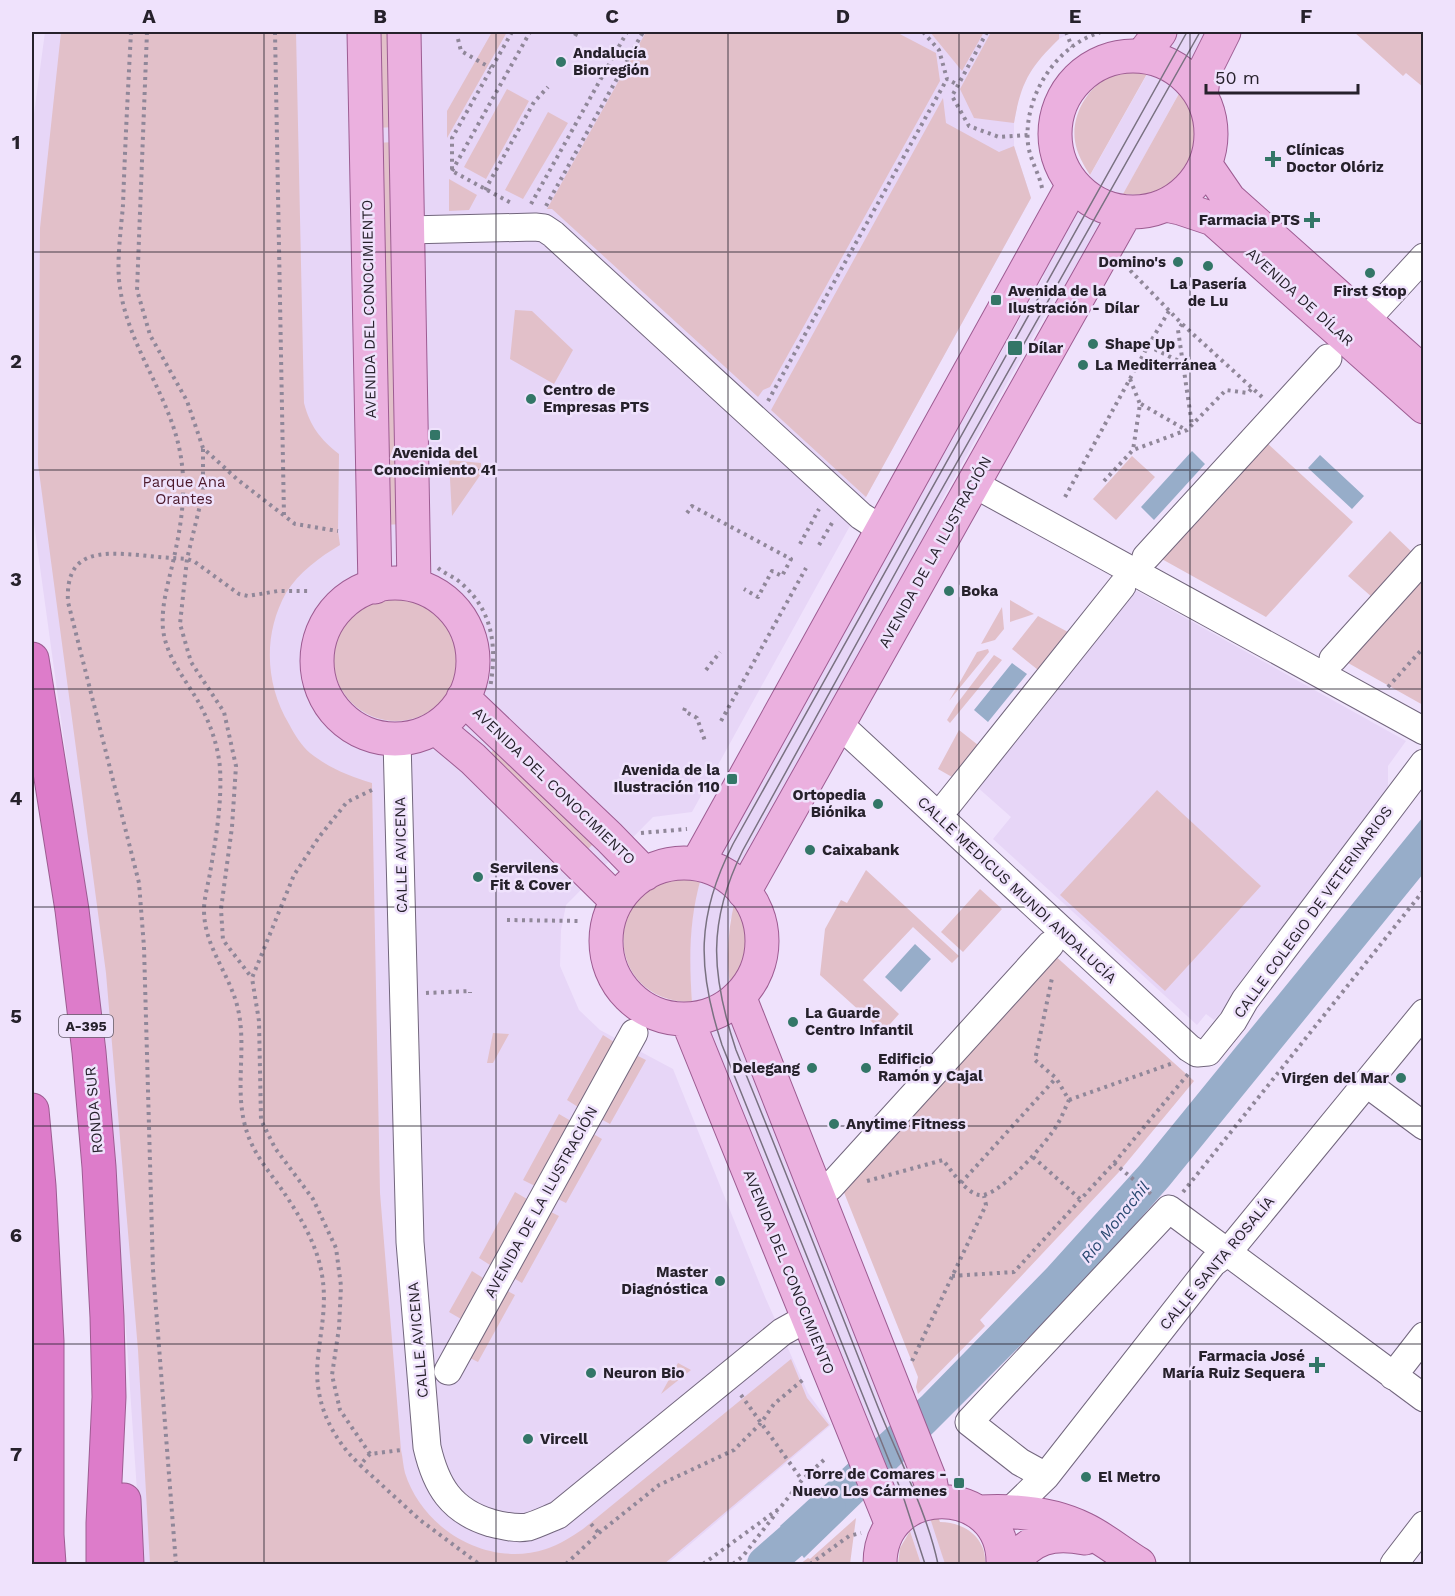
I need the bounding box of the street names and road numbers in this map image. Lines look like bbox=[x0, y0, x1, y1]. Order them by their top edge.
street label: AVENIDA DEL CONOCIMIENTO bbox=[358, 199, 380, 419]
street label: AVENIDA DE DÍLAR bbox=[1243, 244, 1357, 350]
street label: AVENIDA DE LA ILUSTRACIÓN bbox=[874, 453, 995, 651]
street label: AVENIDA DEL CONOCIMIENTO bbox=[469, 703, 639, 869]
street label: CALLE MEDICUS MUNDI ANDALUCÍA bbox=[914, 793, 1120, 987]
street label: CALLE AVICENA bbox=[391, 797, 411, 913]
street label: CALLE COLEGIO DE VETERINARIOS bbox=[1230, 802, 1396, 1022]
road number: A-395 bbox=[59, 1015, 113, 1037]
street label: RONDA SUR bbox=[81, 1066, 107, 1154]
street label: AVENIDA DE LA ILUSTRACIÓN bbox=[480, 1103, 601, 1301]
street label: AVENIDA DEL CONOCIMIENTO bbox=[740, 1167, 838, 1377]
street label: CALLE SANTA ROSALÍA bbox=[1156, 1192, 1278, 1334]
street label: CALLE AVICENA bbox=[404, 1281, 432, 1399]

